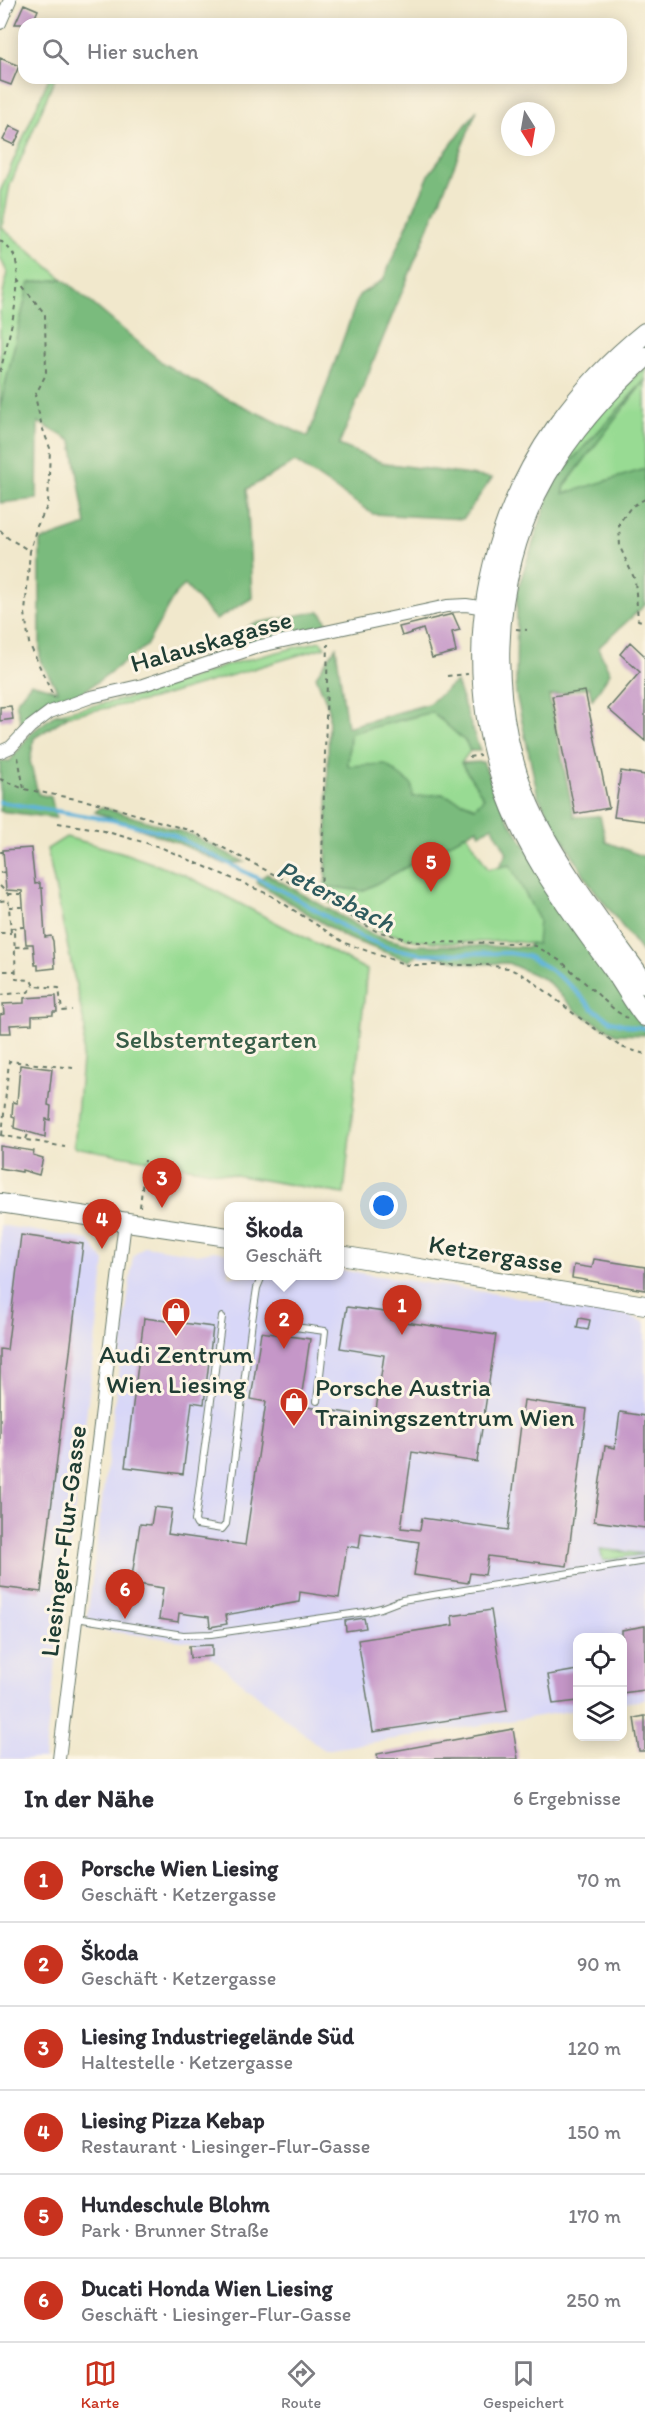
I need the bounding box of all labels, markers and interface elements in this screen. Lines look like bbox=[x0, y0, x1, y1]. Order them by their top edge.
search box bbox=[18, 18, 627, 84]
icon: search bbox=[39, 35, 72, 68]
text: Hier suchen bbox=[87, 38, 198, 65]
north arrow bbox=[501, 102, 555, 156]
street label: Halauskagasse bbox=[126, 603, 296, 679]
pin: 5 bbox=[412, 842, 450, 892]
water label: Petersbach bbox=[272, 852, 401, 939]
park label: Selbsterntegarten bbox=[115, 1023, 317, 1055]
pin: 3 bbox=[142, 1158, 182, 1208]
your location bbox=[369, 1191, 398, 1220]
pin: 4 bbox=[82, 1200, 122, 1249]
popup bbox=[224, 1202, 344, 1280]
text: Škoda bbox=[245, 1216, 303, 1243]
street label: Ketzergasse bbox=[427, 1228, 565, 1280]
text: Geschäft bbox=[245, 1243, 323, 1267]
pin: 1 bbox=[382, 1286, 422, 1335]
shop icon: Audi Zentrum Wien Liesing bbox=[160, 1296, 192, 1338]
pin: 2 bbox=[264, 1300, 304, 1349]
place label: Audi Zentrum Wien Liesing bbox=[99, 1338, 253, 1400]
place label: Porsche Austria Trainingszentrum Wien bbox=[315, 1371, 575, 1433]
shop icon: Porsche Austria Trainingszentrum Wien bbox=[278, 1386, 310, 1428]
street label: Liesinger-Flur-Gasse bbox=[33, 1423, 93, 1659]
pin: 6 bbox=[106, 1570, 144, 1619]
map controls bbox=[573, 1633, 627, 1741]
button: locate bbox=[573, 1633, 627, 1687]
button: layers bbox=[573, 1687, 627, 1741]
text: In der Nähe bbox=[24, 1782, 154, 1814]
text: 6 Ergebnisse bbox=[513, 1786, 621, 1810]
text: Porsche Wien Liesing bbox=[81, 1855, 278, 1882]
text: 1 bbox=[39, 1868, 48, 1892]
text: 70 m bbox=[577, 1868, 621, 1892]
text: Geschäft · Ketzergasse bbox=[81, 1882, 276, 1906]
text: Škoda bbox=[81, 1939, 138, 1966]
text: 2 bbox=[38, 1952, 49, 1976]
text: 90 m bbox=[577, 1952, 621, 1976]
text: Geschäft · Ketzergasse bbox=[81, 1966, 276, 1990]
text: Liesing Industriegelände Süd bbox=[81, 2023, 354, 2050]
text: 3 bbox=[38, 2036, 49, 2060]
text: 120 m bbox=[568, 2036, 621, 2060]
text: Haltestelle · Ketzergasse bbox=[81, 2050, 293, 2074]
text: Liesing Pizza Kebap bbox=[81, 2107, 265, 2134]
text: 4 bbox=[37, 2120, 50, 2144]
text: 150 m bbox=[568, 2120, 621, 2144]
text: Restaurant · Liesinger-Flur-Gasse bbox=[81, 2134, 370, 2158]
text: Hundeschule Blohm bbox=[81, 2191, 270, 2218]
text: 5 bbox=[38, 2204, 49, 2228]
text: 170 m bbox=[568, 2204, 621, 2228]
text: Park · Brunner Straße bbox=[81, 2218, 269, 2242]
text: Ducati Honda Wien Liesing bbox=[81, 2275, 333, 2302]
text: 6 bbox=[38, 2288, 49, 2312]
text: 250 m bbox=[566, 2288, 621, 2312]
text: Geschäft · Liesinger-Flur-Gasse bbox=[81, 2302, 351, 2326]
tab: Karte bbox=[81, 2357, 119, 2412]
tab: Route bbox=[281, 2357, 321, 2412]
tab: Gespeichert bbox=[483, 2357, 564, 2412]

